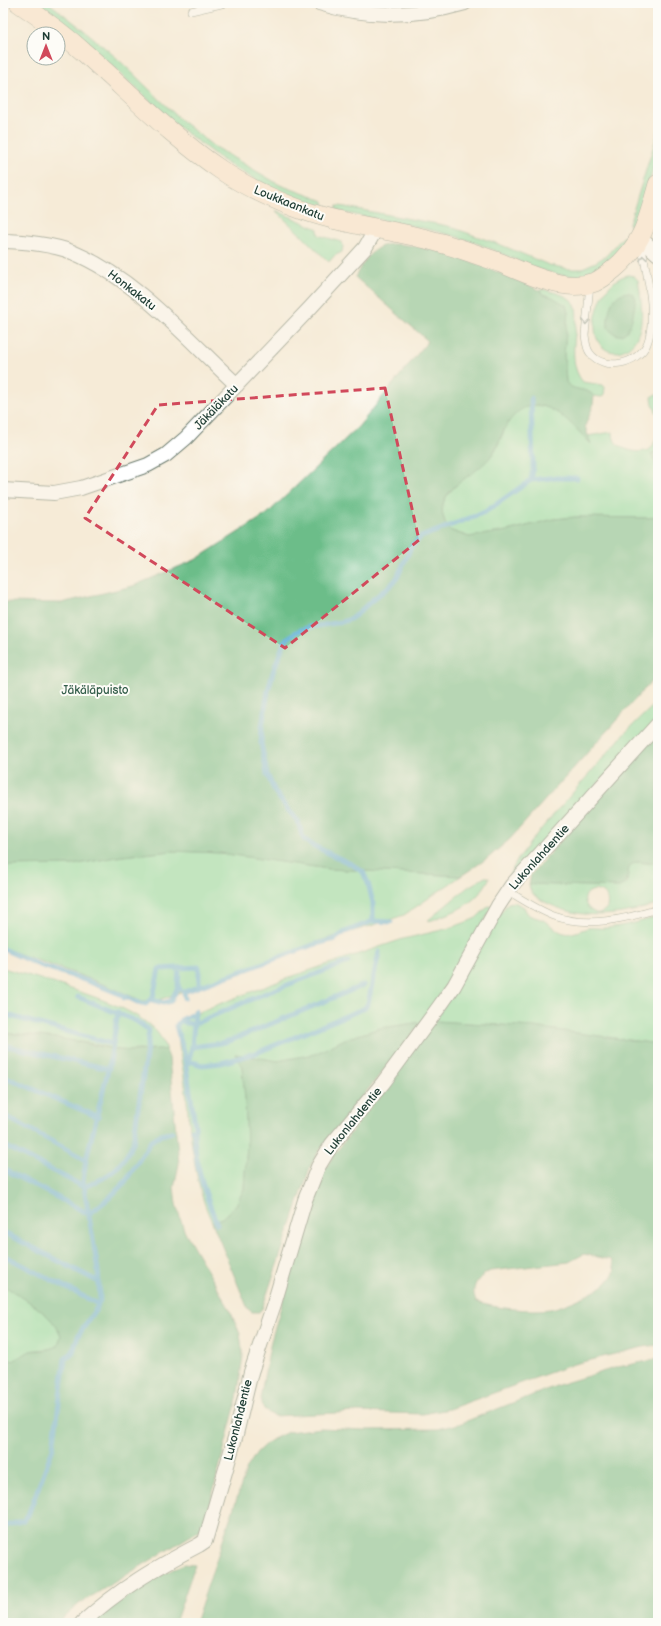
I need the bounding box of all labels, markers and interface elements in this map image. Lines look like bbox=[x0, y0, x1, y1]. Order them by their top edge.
north arrow bbox=[26, 26, 66, 66]
text: N bbox=[42, 30, 50, 43]
street label: Loukkaankatu bbox=[251, 183, 326, 224]
one-way arrow bbox=[640, 255, 648, 261]
street label: Honkakatu bbox=[104, 267, 159, 314]
one-way arrow bbox=[582, 319, 591, 325]
street label: Jäkäläkatu bbox=[191, 381, 242, 433]
park label: Jäkäläpuisto bbox=[61, 683, 129, 698]
street label: Lukonlahdentie bbox=[506, 821, 573, 893]
street label: Lukonlahdentie bbox=[321, 1084, 385, 1158]
street label: Lukonlahdentie bbox=[221, 1378, 256, 1462]

